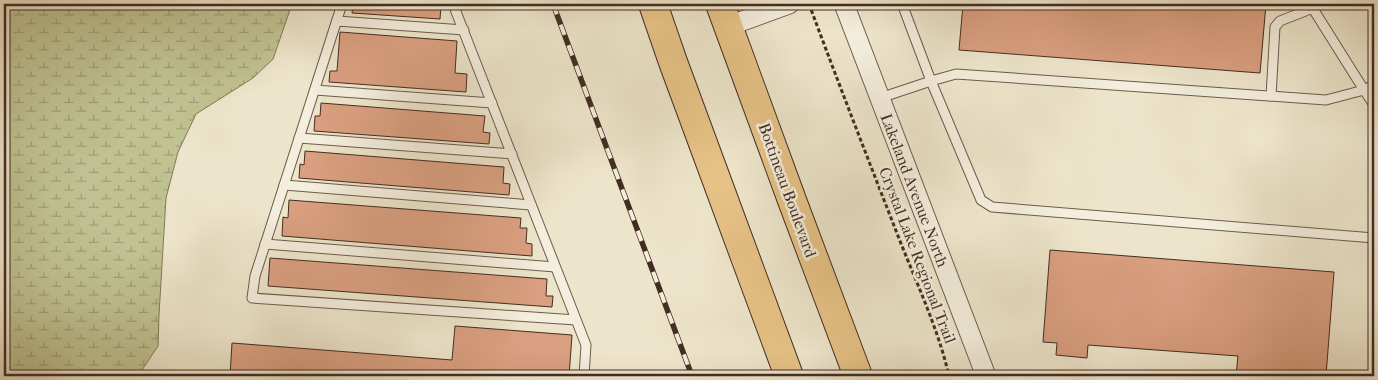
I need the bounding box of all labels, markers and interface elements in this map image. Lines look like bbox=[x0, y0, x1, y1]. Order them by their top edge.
street label: Lakeland Avenue North bbox=[877, 111, 953, 270]
street label: Bottineau Boulevard bbox=[754, 120, 821, 260]
street label: Crystal Lake Regional Trail bbox=[875, 164, 960, 347]

